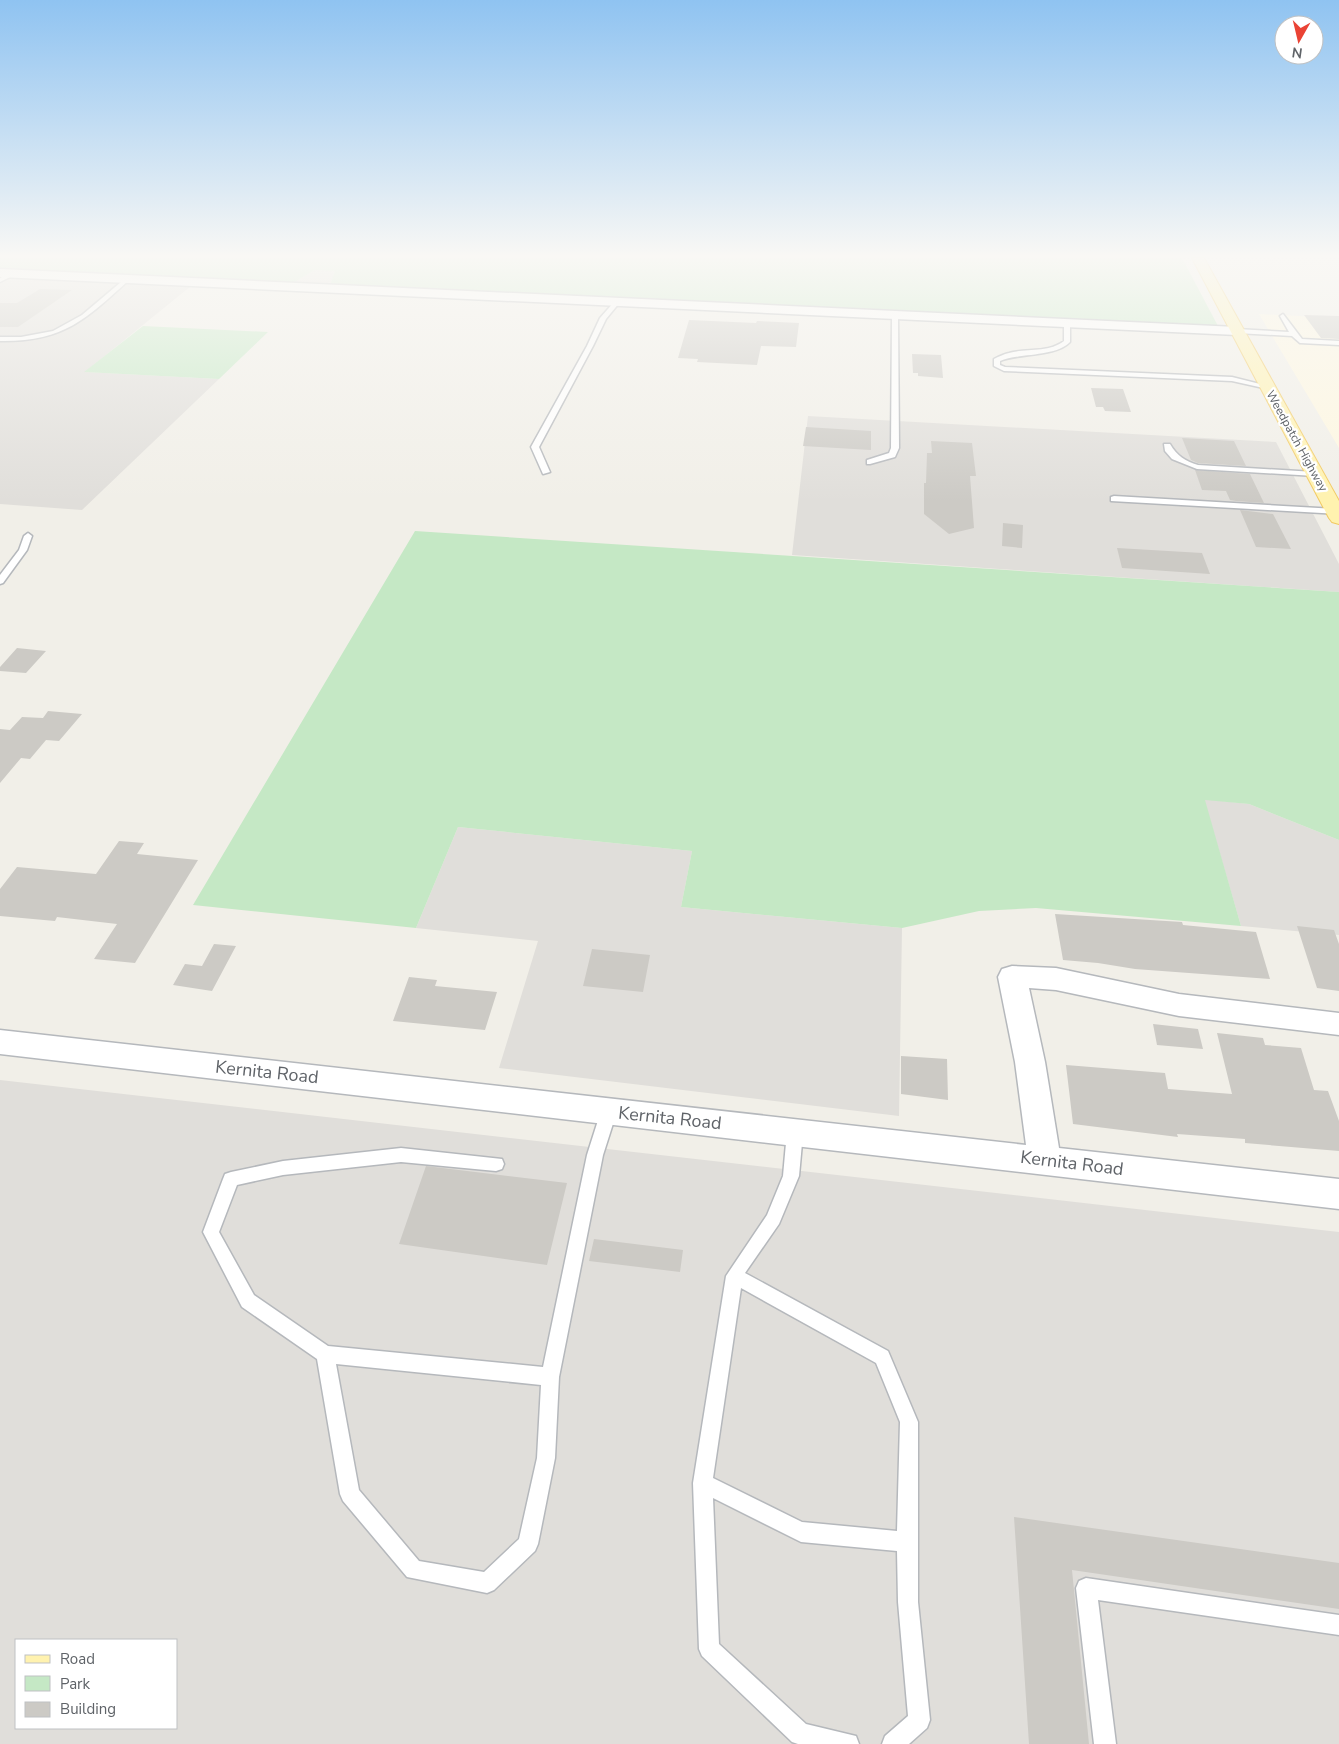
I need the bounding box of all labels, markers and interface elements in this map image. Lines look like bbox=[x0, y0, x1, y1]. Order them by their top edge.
north arrow bbox=[1274, 15, 1324, 65]
text: N bbox=[1291, 42, 1304, 63]
street label: Weedpatch Highway bbox=[1263, 388, 1332, 495]
street label: Kernita Road bbox=[214, 1055, 320, 1089]
street label: Kernita Road bbox=[617, 1101, 723, 1135]
street label: Kernita Road bbox=[1019, 1145, 1125, 1181]
legend bbox=[15, 1639, 178, 1729]
text: Road bbox=[60, 1649, 95, 1669]
text: Park bbox=[60, 1674, 90, 1694]
text: Building bbox=[60, 1699, 116, 1719]

